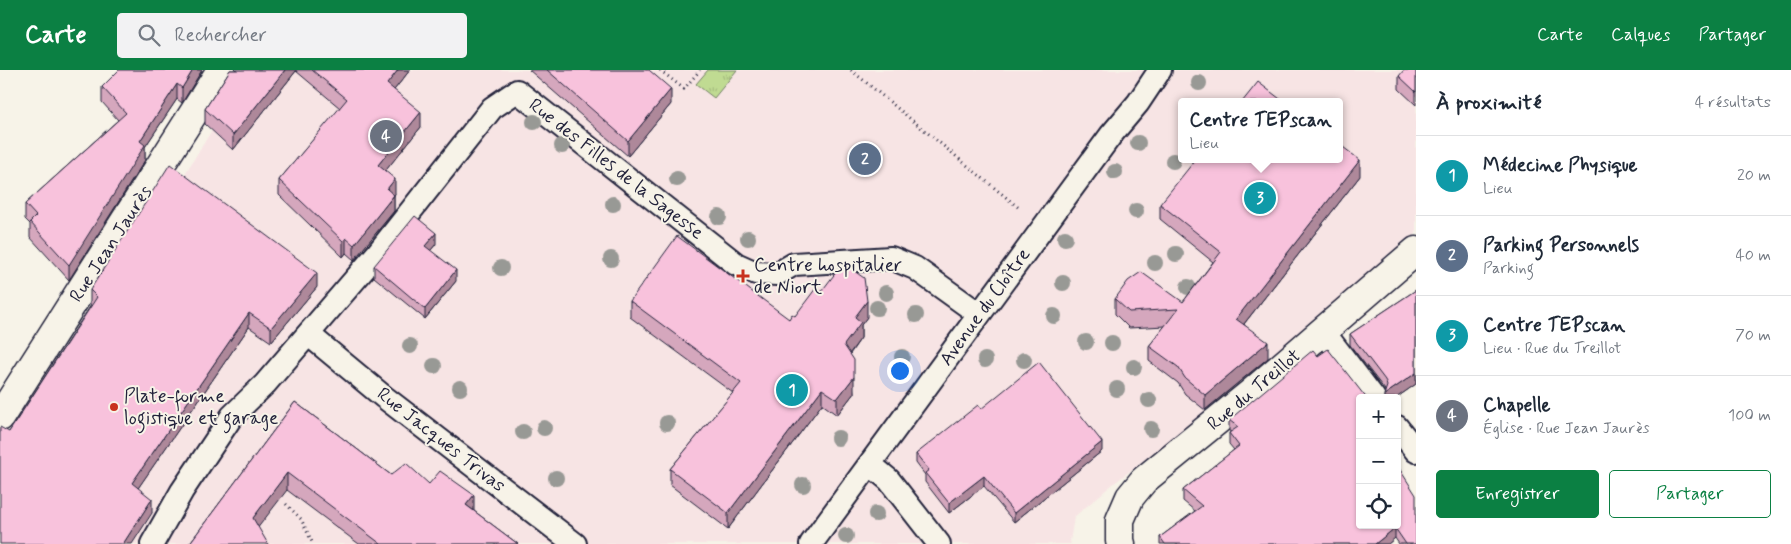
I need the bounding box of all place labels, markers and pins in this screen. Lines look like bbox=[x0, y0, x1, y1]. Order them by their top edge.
pin: 4 bbox=[370, 117, 402, 155]
pin: 2 bbox=[849, 140, 881, 178]
pin: 3 bbox=[1244, 179, 1276, 217]
place label: Centre hospitalier de Niort bbox=[754, 253, 902, 300]
marker: Centre hospitalier de Niort bbox=[736, 269, 750, 283]
pin: 1 bbox=[776, 371, 808, 409]
place label: Plate-forme logistique et garage bbox=[124, 384, 278, 434]
marker: Plate-forme logistique et garage bbox=[108, 401, 120, 413]

